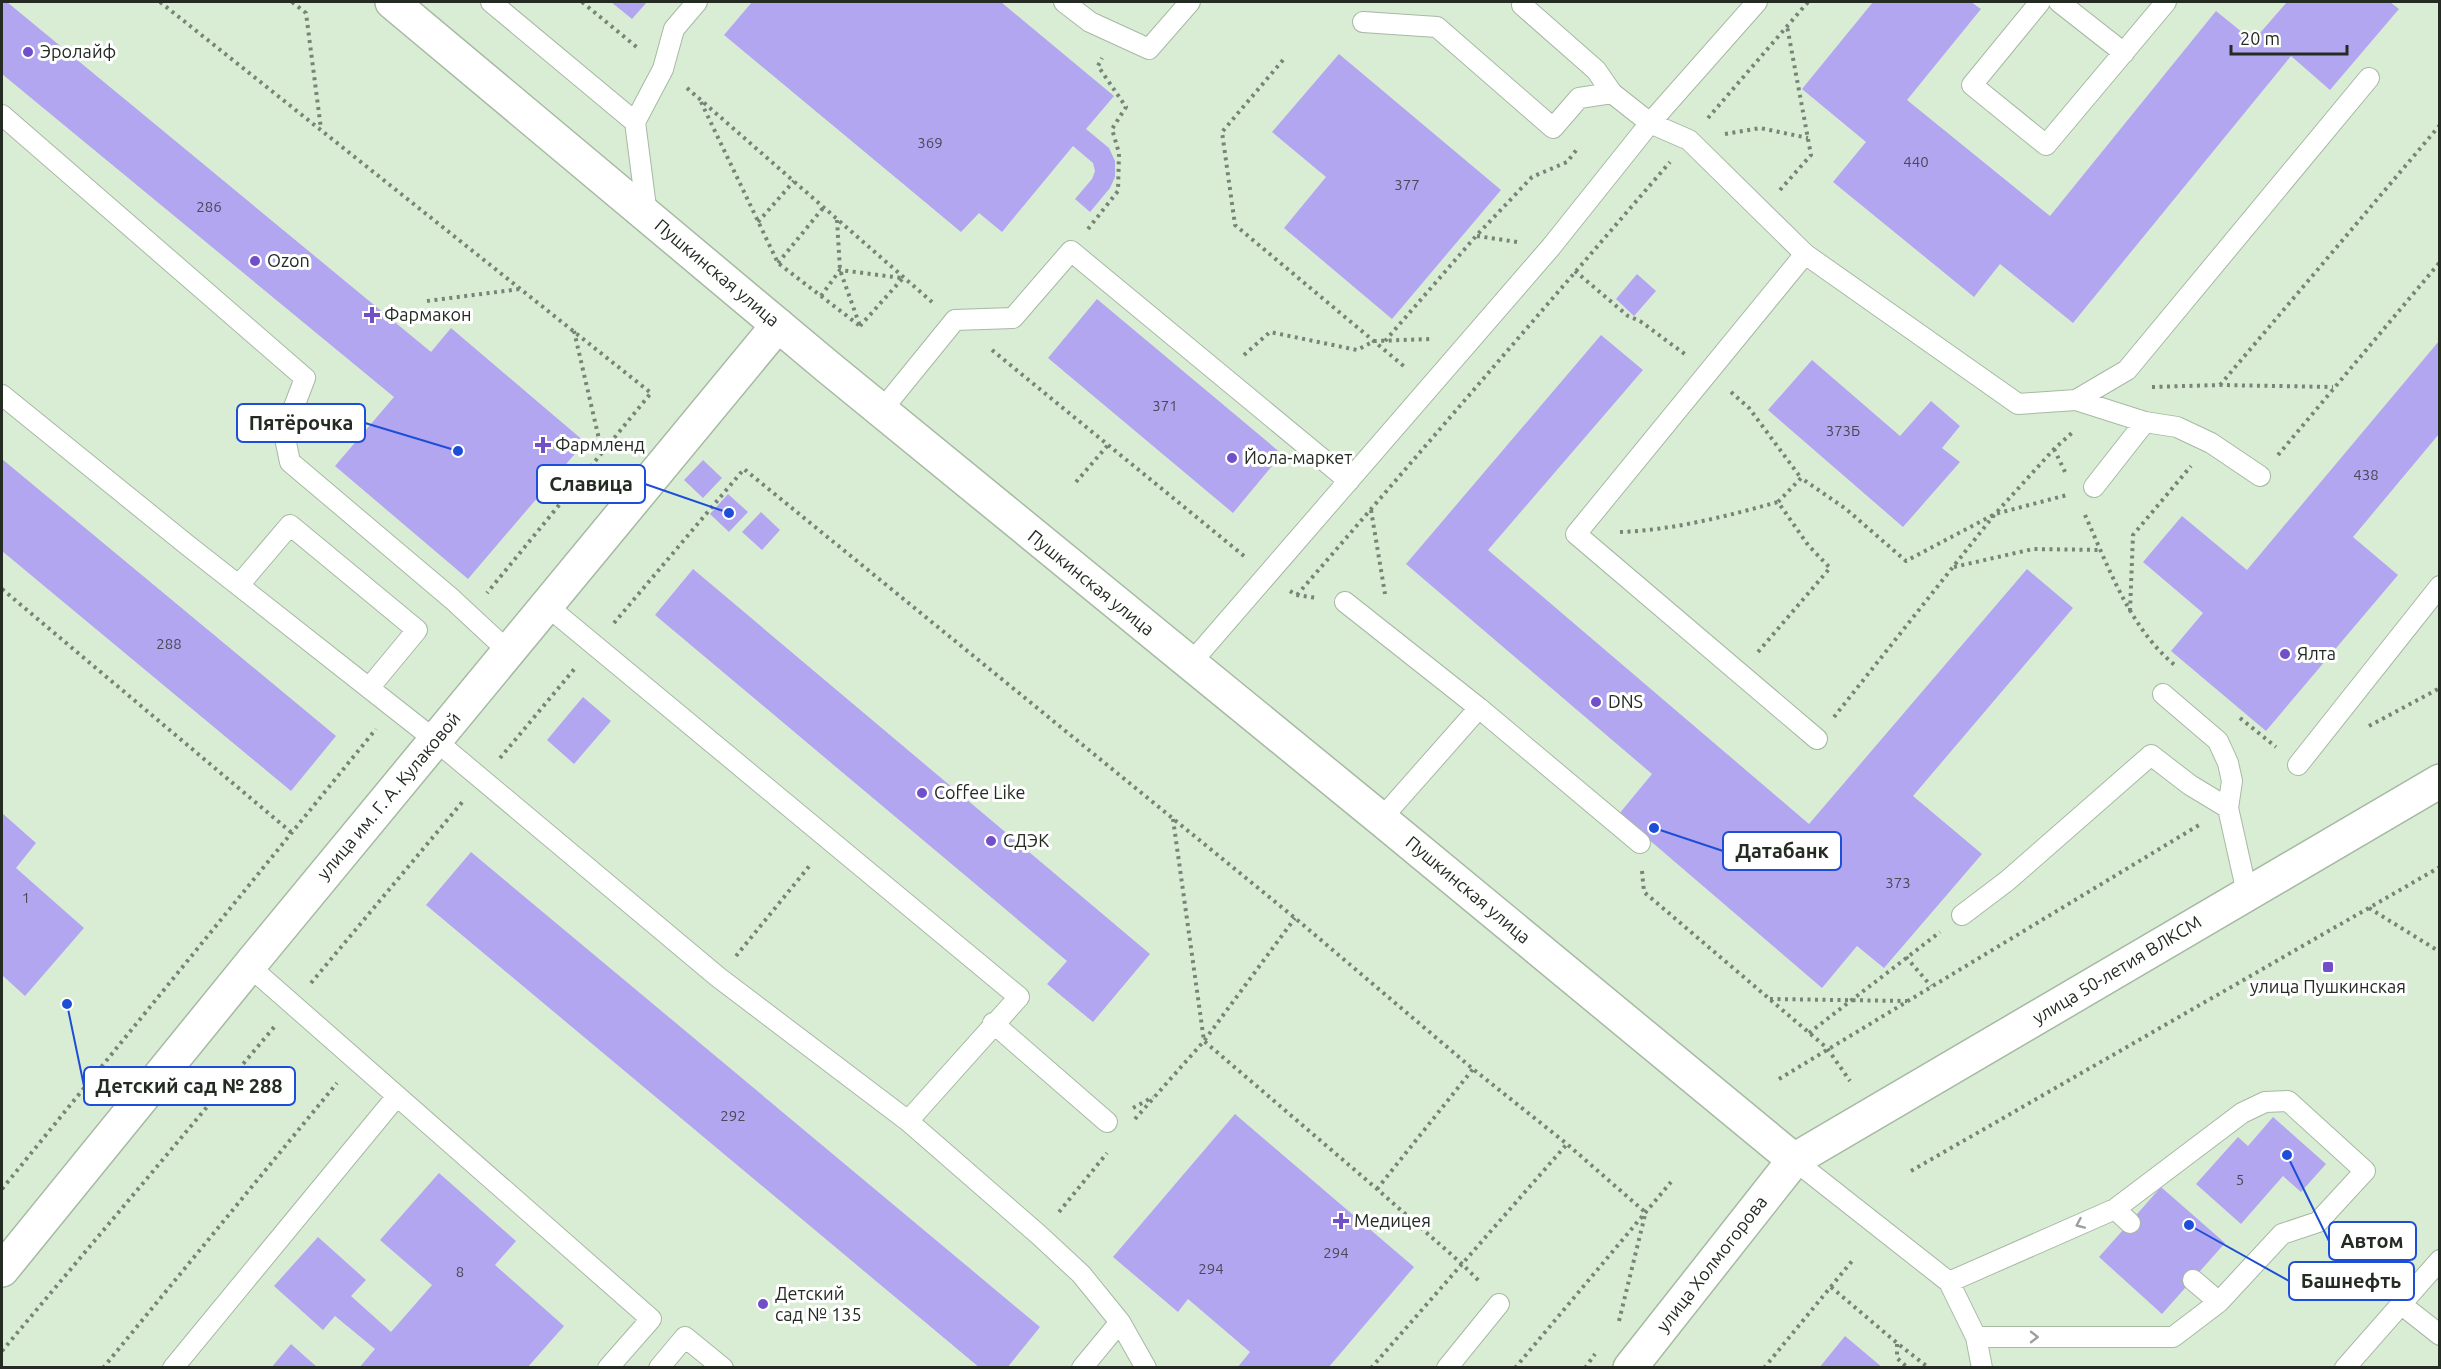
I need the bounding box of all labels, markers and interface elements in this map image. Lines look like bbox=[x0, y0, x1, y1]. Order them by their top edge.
scale bar bbox=[2231, 18, 2346, 56]
text: 20 m bbox=[2240, 28, 2280, 48]
place label: Эролайф bbox=[40, 41, 116, 61]
marker: Эролайф bbox=[21, 45, 35, 59]
house number: 369 bbox=[917, 134, 943, 151]
house number: 440 bbox=[1903, 153, 1929, 170]
house number: 377 bbox=[1394, 176, 1420, 193]
house number: 286 bbox=[196, 198, 222, 215]
street label: Пушкинская улица bbox=[651, 214, 784, 330]
place label: Ozon bbox=[267, 250, 310, 270]
marker: Ozon bbox=[248, 254, 262, 268]
place label: Фармакон bbox=[384, 304, 471, 324]
marker: Фармакон bbox=[365, 308, 379, 322]
house number: 371 bbox=[1152, 397, 1178, 414]
callout: Пятёрочка bbox=[237, 404, 365, 442]
text: Пятёрочка bbox=[249, 411, 353, 434]
house number: 373Б bbox=[1826, 422, 1860, 439]
place label: Фармленд bbox=[555, 434, 645, 454]
marker: Фармленд bbox=[536, 438, 550, 452]
place label: Йола-маркет bbox=[1244, 447, 1352, 467]
marker: Йола-маркет bbox=[1225, 451, 1239, 465]
callout: Славица bbox=[537, 465, 645, 503]
house number: 438 bbox=[2353, 466, 2379, 483]
text: Славица bbox=[549, 472, 633, 495]
street label: Пушкинская улица bbox=[1025, 525, 1159, 639]
house number: 288 bbox=[156, 635, 182, 652]
place label: Ялта bbox=[2297, 643, 2336, 663]
marker: Ялта bbox=[2278, 647, 2292, 661]
place label: DNS bbox=[1608, 691, 1643, 711]
marker: DNS bbox=[1589, 695, 1603, 709]
street label: улица им. Г. А. Кулаковой bbox=[313, 708, 464, 883]
place label: Coffee Like bbox=[934, 782, 1026, 802]
marker: Coffee Like bbox=[915, 786, 929, 800]
place label: СДЭК bbox=[1003, 830, 1049, 850]
street label: Пушкинская улица bbox=[1402, 831, 1535, 947]
callout: Датабанк bbox=[1723, 832, 1841, 870]
marker: СДЭК bbox=[984, 834, 998, 848]
text: Датабанк bbox=[1735, 839, 1829, 862]
house number: 373 bbox=[1885, 874, 1911, 891]
house number: 1 bbox=[22, 889, 30, 906]
street label: улица 50-летия ВЛКСМ bbox=[2029, 911, 2204, 1027]
marker: улица Пушкинская bbox=[2321, 960, 2335, 974]
place label: улица Пушкинская bbox=[2250, 976, 2406, 996]
callout: Детский сад № 288 bbox=[84, 1067, 295, 1105]
text: Детский сад № 288 bbox=[95, 1074, 283, 1097]
house number: 292 bbox=[720, 1107, 746, 1124]
house number: 5 bbox=[2236, 1171, 2244, 1188]
street label: улица Холмогорова bbox=[1652, 1191, 1771, 1335]
place label: Медицея bbox=[1354, 1210, 1431, 1230]
marker: Медицея bbox=[1332, 1212, 1350, 1230]
one-way arrow bbox=[2075, 1217, 2086, 1229]
callout: Автом bbox=[2329, 1222, 2416, 1260]
text: Автом bbox=[2341, 1229, 2404, 1252]
house number: 294 bbox=[1323, 1244, 1349, 1261]
house number: 294 bbox=[1198, 1260, 1224, 1277]
callout: Башнефть bbox=[2289, 1262, 2414, 1300]
house number: 8 bbox=[456, 1263, 464, 1280]
text: Башнефть bbox=[2301, 1269, 2401, 1292]
place label: Детский сад № 135 bbox=[775, 1283, 862, 1324]
marker: Детский сад № 135 bbox=[756, 1297, 770, 1311]
one-way arrow bbox=[2030, 1331, 2039, 1343]

